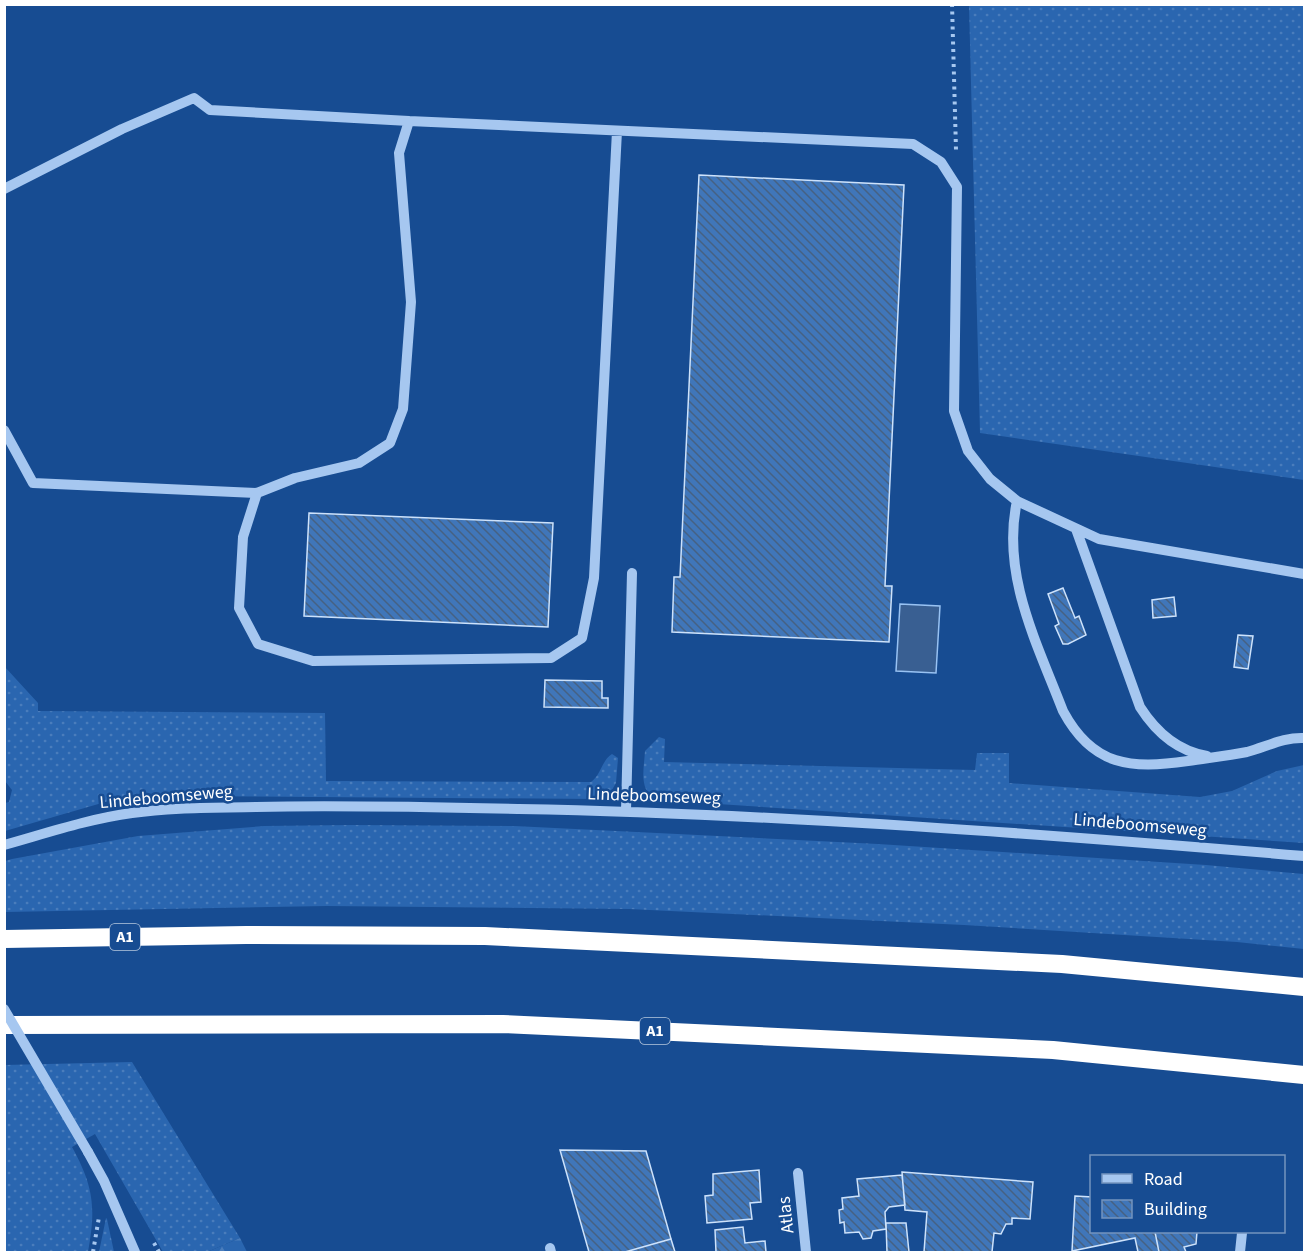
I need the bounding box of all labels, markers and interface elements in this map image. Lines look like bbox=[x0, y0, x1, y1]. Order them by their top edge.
street label: Lindeboomseweg bbox=[98, 779, 234, 815]
street label: Lindeboomseweg bbox=[587, 781, 721, 811]
street label: Lindeboomseweg bbox=[1072, 807, 1208, 843]
road number: A1 bbox=[110, 924, 140, 950]
road number: A1 bbox=[640, 1018, 670, 1044]
legend bbox=[1090, 1155, 1285, 1233]
text: Road bbox=[1144, 1167, 1183, 1192]
street label: Atlas bbox=[772, 1195, 800, 1235]
text: Building bbox=[1144, 1197, 1207, 1222]

